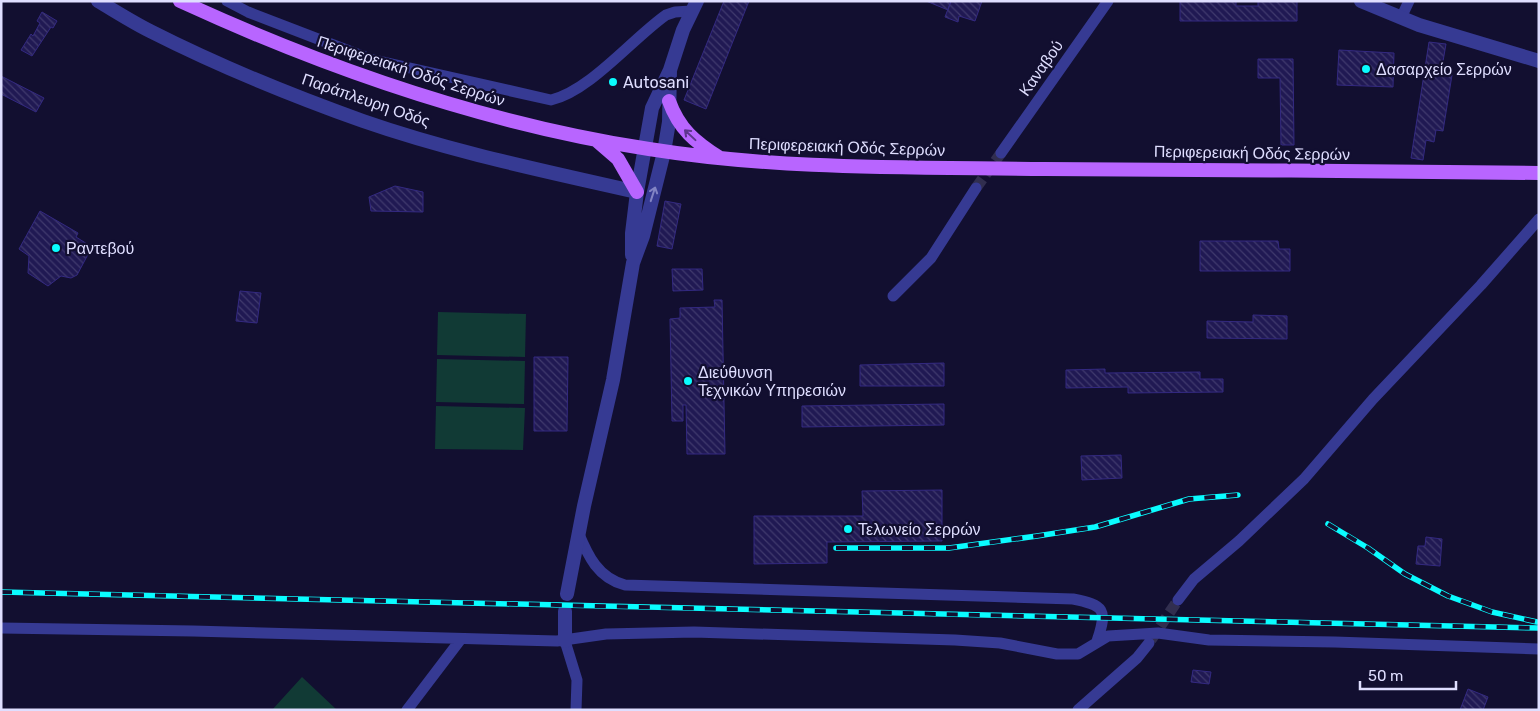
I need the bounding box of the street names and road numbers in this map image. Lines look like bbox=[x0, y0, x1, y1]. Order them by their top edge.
street label: Περιφερειακή Οδός Σερρών bbox=[315, 32, 507, 110]
street label: Καναβού bbox=[1015, 36, 1067, 100]
street label: Παράπλευρη Οδός bbox=[300, 69, 433, 131]
street label: Περιφερειακή Οδός Σερρών bbox=[749, 134, 945, 160]
street label: Περιφερειακή Οδός Σερρών bbox=[1154, 142, 1350, 164]

